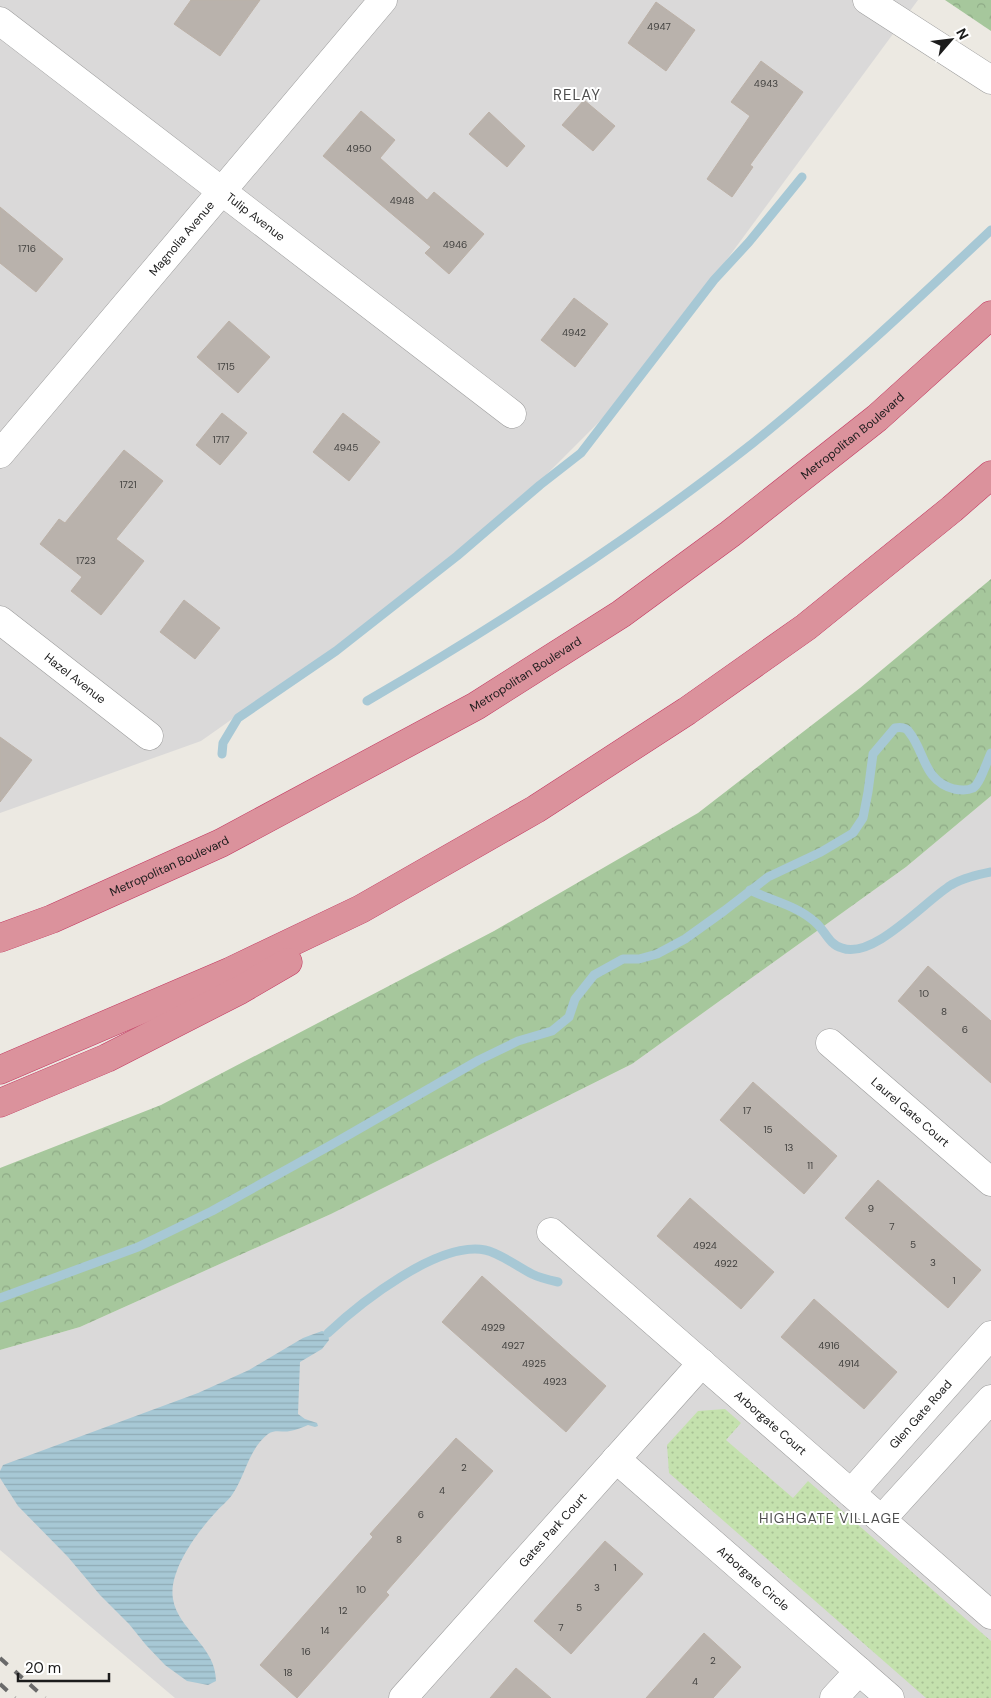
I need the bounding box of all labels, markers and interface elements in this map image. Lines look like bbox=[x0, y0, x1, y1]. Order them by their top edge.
north arrow bbox=[926, 15, 976, 65]
house number: 4947 bbox=[647, 20, 671, 33]
text: N bbox=[952, 25, 973, 43]
house number: 4943 bbox=[754, 77, 778, 90]
district label: RELAY bbox=[553, 85, 601, 105]
house number: 4950 bbox=[346, 142, 372, 155]
street label: Tulip Avenue bbox=[223, 189, 288, 245]
house number: 4948 bbox=[390, 194, 414, 207]
street label: Magnolia Avenue bbox=[146, 197, 218, 279]
house number: 4946 bbox=[443, 238, 467, 251]
house number: 1716 bbox=[18, 242, 36, 255]
house number: 4942 bbox=[562, 326, 586, 339]
house number: 1715 bbox=[217, 360, 235, 373]
street label: Metropolitan Boulevard bbox=[798, 389, 908, 483]
house number: 1717 bbox=[213, 433, 229, 446]
house number: 4945 bbox=[334, 441, 358, 454]
house number: 1721 bbox=[119, 478, 137, 491]
house number: 1723 bbox=[76, 554, 96, 567]
street label: Metropolitan Boulevard bbox=[467, 633, 585, 716]
street label: Hazel Avenue bbox=[41, 649, 109, 707]
street label: Metropolitan Boulevard bbox=[107, 832, 232, 900]
house number: 10 bbox=[919, 987, 929, 1000]
house number: 8 bbox=[941, 1005, 947, 1018]
house number: 6 bbox=[962, 1023, 968, 1036]
street label: Laurel Gate Court bbox=[868, 1074, 953, 1151]
house number: 17 bbox=[743, 1104, 751, 1117]
house number: 15 bbox=[763, 1123, 773, 1136]
house number: 13 bbox=[784, 1141, 794, 1154]
house number: 11 bbox=[807, 1159, 813, 1172]
house number: 9 bbox=[868, 1202, 874, 1215]
house number: 7 bbox=[889, 1220, 895, 1233]
house number: 5 bbox=[910, 1238, 916, 1251]
house number: 4924 bbox=[693, 1239, 717, 1252]
house number: 3 bbox=[930, 1256, 936, 1269]
house number: 4922 bbox=[714, 1257, 738, 1270]
house number: 1 bbox=[952, 1274, 956, 1287]
house number: 4929 bbox=[481, 1321, 505, 1334]
house number: 4927 bbox=[501, 1339, 525, 1352]
house number: 4916 bbox=[818, 1339, 840, 1352]
house number: 4925 bbox=[522, 1357, 546, 1370]
house number: 4914 bbox=[838, 1357, 860, 1370]
house number: 4923 bbox=[543, 1375, 567, 1388]
street label: Glen Gate Road bbox=[886, 1377, 955, 1452]
street label: Arborgate Court bbox=[731, 1387, 810, 1459]
house number: 2 bbox=[461, 1461, 467, 1474]
house number: 4 bbox=[439, 1484, 445, 1497]
street label: Gates Park Court bbox=[515, 1489, 591, 1571]
house number: 6 bbox=[418, 1508, 424, 1521]
district label: HIGHGATE VILLAGE bbox=[759, 1509, 901, 1527]
house number: 8 bbox=[396, 1533, 402, 1546]
street label: Arborgate Circle bbox=[714, 1543, 793, 1615]
house number: 1 bbox=[613, 1561, 617, 1574]
house number: 3 bbox=[594, 1581, 600, 1594]
house number: 10 bbox=[356, 1583, 366, 1596]
house number: 5 bbox=[576, 1601, 582, 1614]
house number: 12 bbox=[339, 1604, 348, 1617]
house number: 7 bbox=[558, 1621, 564, 1634]
house number: 14 bbox=[320, 1624, 330, 1637]
house number: 16 bbox=[301, 1645, 311, 1658]
scale bar bbox=[18, 1650, 109, 1682]
house number: 2 bbox=[710, 1654, 716, 1667]
text: 20 m bbox=[25, 1658, 61, 1678]
house number: 18 bbox=[283, 1666, 293, 1679]
house number: 4 bbox=[692, 1675, 698, 1688]

